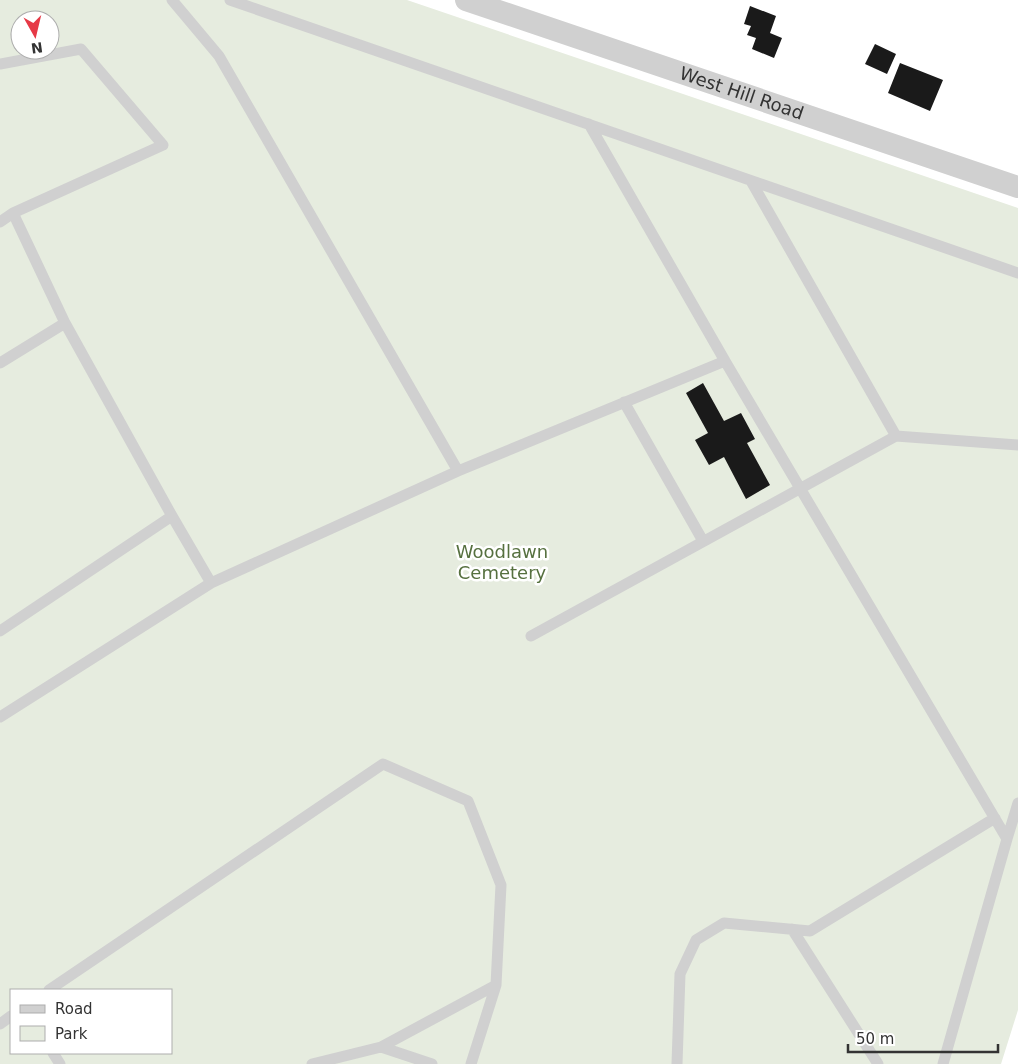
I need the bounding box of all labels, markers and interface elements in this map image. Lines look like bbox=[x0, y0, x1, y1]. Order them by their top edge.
north arrow bbox=[10, 10, 60, 60]
text: N bbox=[30, 39, 44, 57]
street label: West Hill Road bbox=[677, 62, 806, 124]
park label: Woodlawn Cemetery bbox=[456, 541, 548, 583]
legend bbox=[10, 989, 172, 1054]
text: Road bbox=[55, 1000, 93, 1018]
scale bar bbox=[848, 1022, 998, 1054]
text: Park bbox=[55, 1025, 88, 1043]
text: 50 m bbox=[856, 1030, 894, 1048]

